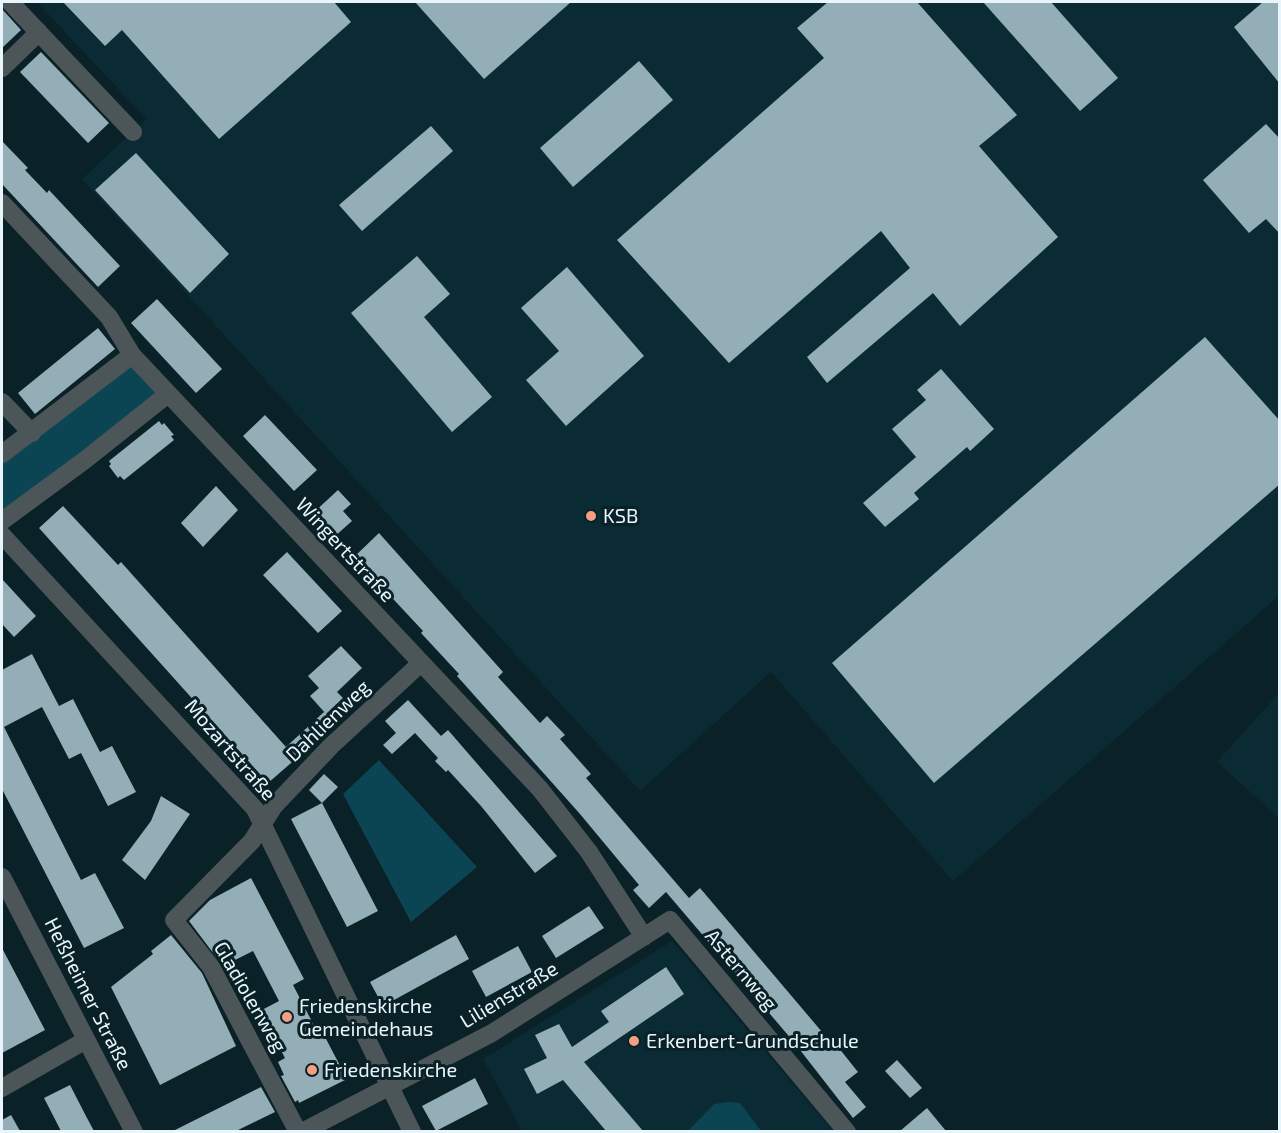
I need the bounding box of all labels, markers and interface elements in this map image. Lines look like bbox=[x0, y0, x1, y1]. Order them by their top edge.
street label: Wingertstraße bbox=[291, 493, 399, 607]
place label: KSB bbox=[603, 504, 638, 528]
marker: KSB bbox=[584, 509, 598, 523]
street label: Dahlienweg bbox=[281, 675, 375, 767]
street label: Mozartstraße bbox=[179, 694, 281, 806]
street label: Heßheimer Straße bbox=[39, 914, 137, 1074]
street label: Asternweg bbox=[700, 924, 782, 1016]
street label: Gladiolenweg bbox=[209, 937, 291, 1057]
street label: Lilienstraße bbox=[456, 957, 562, 1033]
place label: Friedenskirche Gemeindehaus bbox=[299, 994, 433, 1041]
marker: Friedenskirche Gemeindehaus bbox=[280, 1010, 294, 1024]
place label: Erkenbert-Grundschule bbox=[646, 1029, 859, 1053]
marker: Erkenbert-Grundschule bbox=[627, 1034, 641, 1048]
place label: Friedenskirche bbox=[324, 1058, 457, 1082]
marker: Friedenskirche bbox=[305, 1063, 319, 1077]

